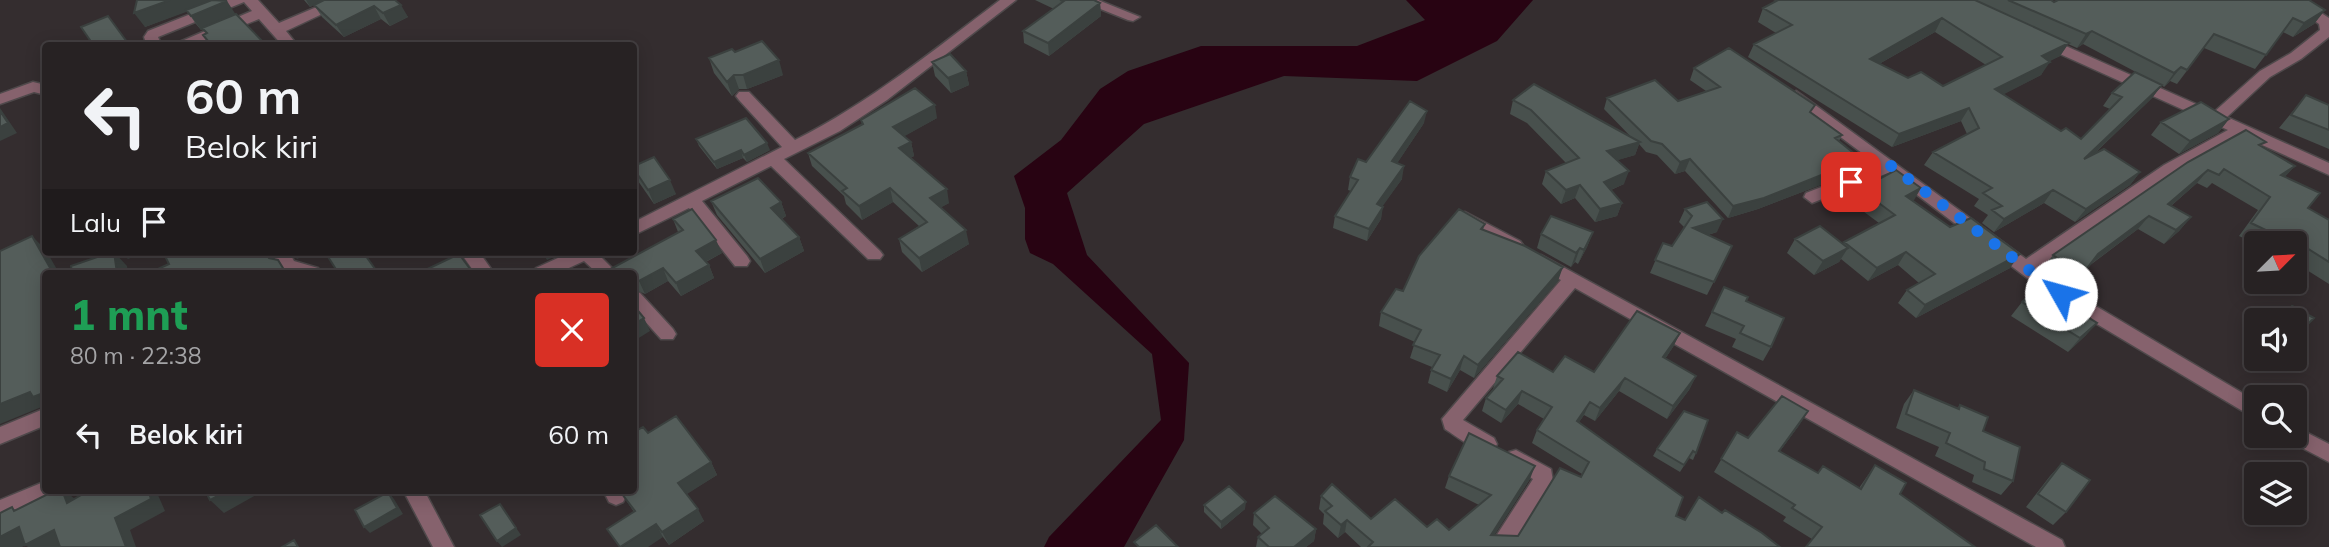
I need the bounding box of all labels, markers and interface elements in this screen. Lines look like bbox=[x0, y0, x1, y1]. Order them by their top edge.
text: 60 m bbox=[185, 65, 301, 126]
icon: left bbox=[70, 70, 161, 161]
text: Belok kiri bbox=[185, 126, 318, 166]
pin bbox=[1821, 152, 1881, 212]
icon: arrive bbox=[1832, 163, 1870, 201]
icon: arrive bbox=[135, 203, 173, 241]
text: Lalu bbox=[70, 206, 121, 239]
north arrow bbox=[2244, 231, 2306, 294]
map controls bbox=[2244, 231, 2307, 525]
position arrow bbox=[2024, 257, 2098, 331]
text: 1 mnt bbox=[70, 288, 188, 341]
button: close bbox=[535, 293, 609, 367]
button: sound bbox=[2244, 308, 2307, 371]
text: 80 m · 22:38 bbox=[70, 341, 202, 370]
button: search bbox=[2244, 385, 2307, 448]
icon: left bbox=[70, 416, 108, 454]
text: Belok kiri bbox=[129, 418, 243, 451]
text: 60 m bbox=[548, 418, 609, 451]
button: layers bbox=[2244, 462, 2307, 525]

